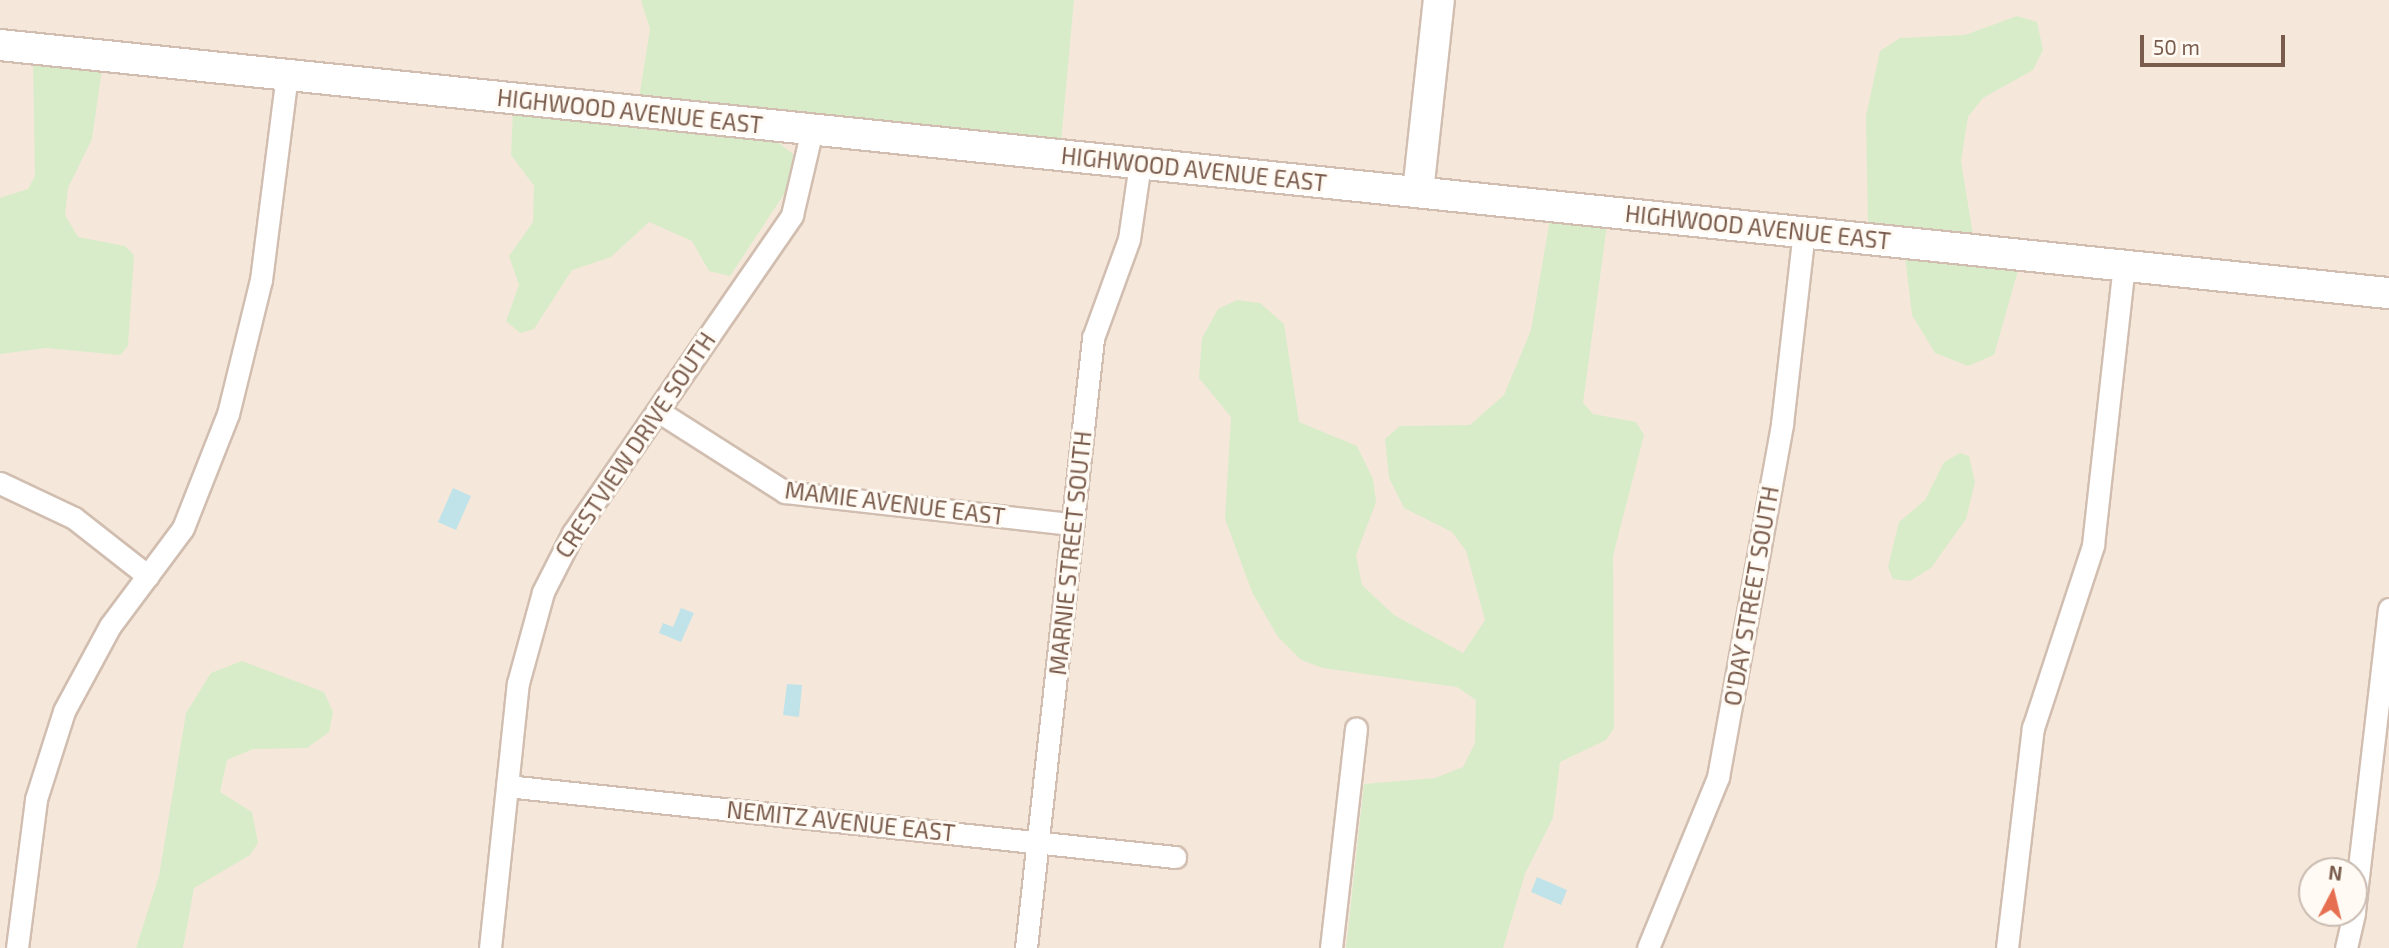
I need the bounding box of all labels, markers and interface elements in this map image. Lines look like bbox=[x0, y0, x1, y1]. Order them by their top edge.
scale bar bbox=[2144, 21, 2289, 65]
text: 50 m bbox=[2153, 34, 2200, 59]
street label: HIGHWOOD AVENUE EAST bbox=[496, 83, 764, 139]
street label: HIGHWOOD AVENUE EAST bbox=[1060, 141, 1328, 197]
street label: HIGHWOOD AVENUE EAST bbox=[1624, 199, 1892, 255]
street label: CRESTVIEW DRIVE SOUTH bbox=[549, 327, 721, 563]
street label: MARNIE STREET SOUTH bbox=[1043, 429, 1097, 677]
street label: MAMIE AVENUE EAST bbox=[783, 476, 1007, 530]
street label: O'DAY STREET SOUTH bbox=[1718, 483, 1784, 709]
street label: NEMITZ AVENUE EAST bbox=[725, 795, 957, 847]
north arrow bbox=[2298, 857, 2368, 927]
text: N bbox=[2327, 860, 2344, 885]

